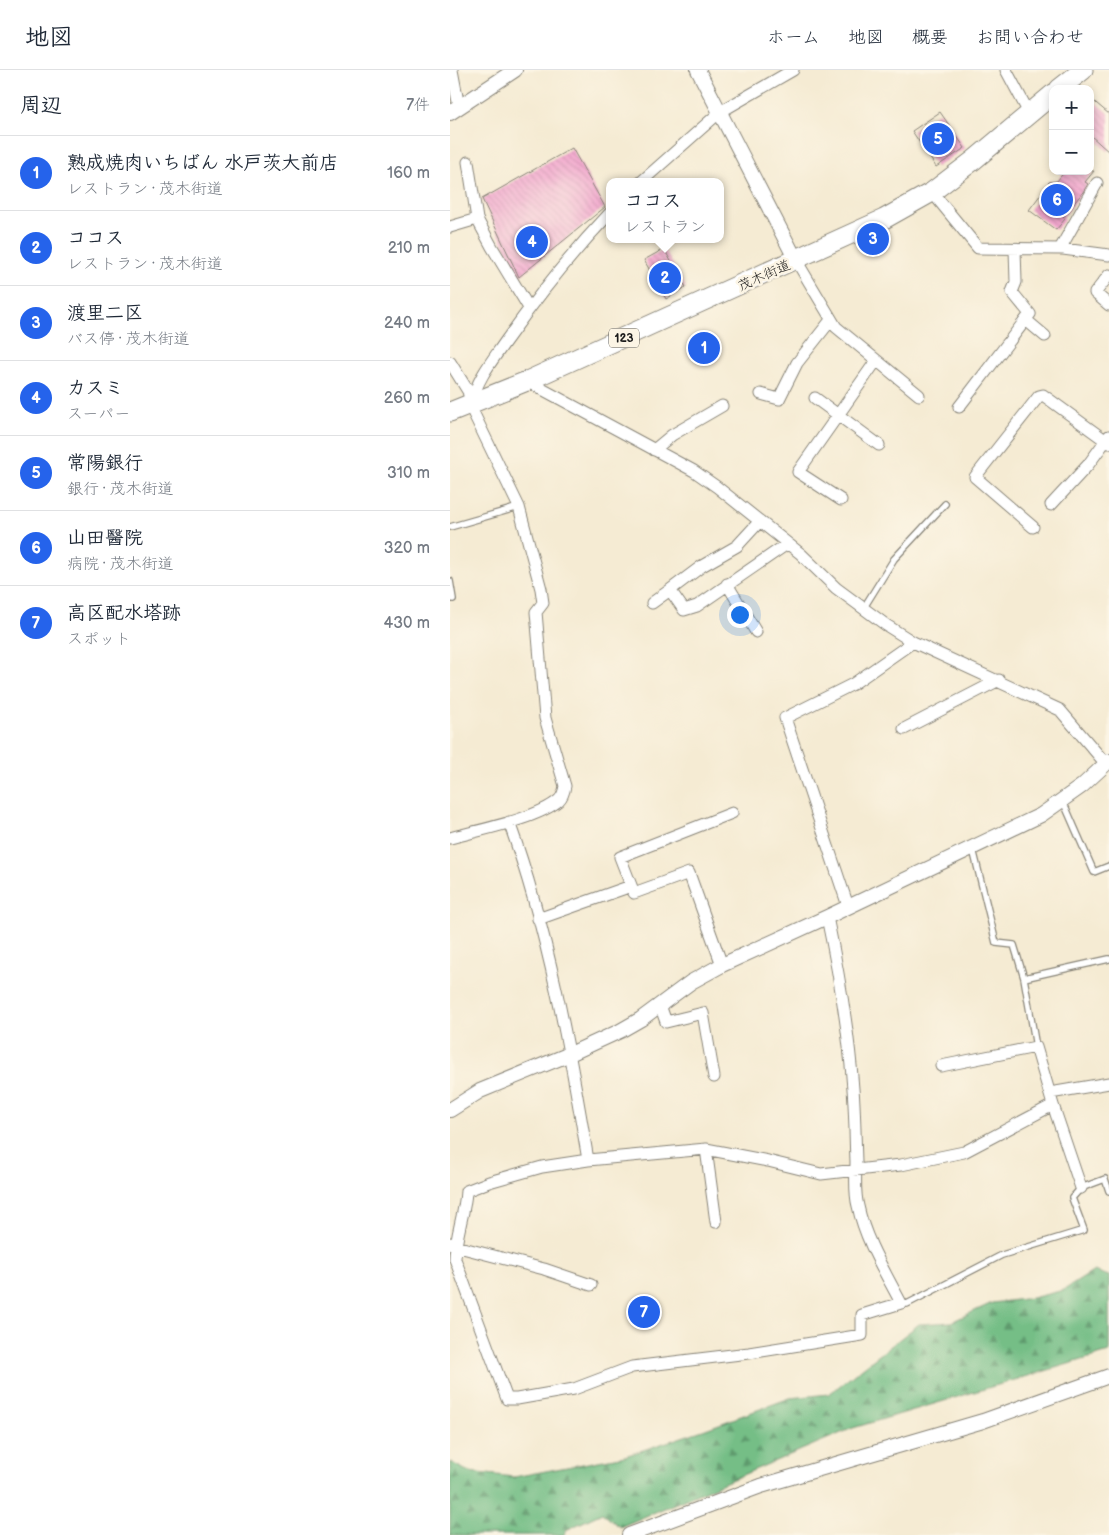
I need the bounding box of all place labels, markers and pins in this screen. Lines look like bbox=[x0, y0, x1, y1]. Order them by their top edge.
pin: 5 bbox=[922, 120, 954, 158]
pin: 6 bbox=[1041, 181, 1073, 219]
pin: 3 bbox=[857, 220, 889, 258]
pin: 4 bbox=[516, 223, 548, 261]
pin: 2 bbox=[649, 259, 681, 297]
pin: 1 bbox=[688, 329, 720, 367]
pin: 7 bbox=[628, 1293, 660, 1331]

